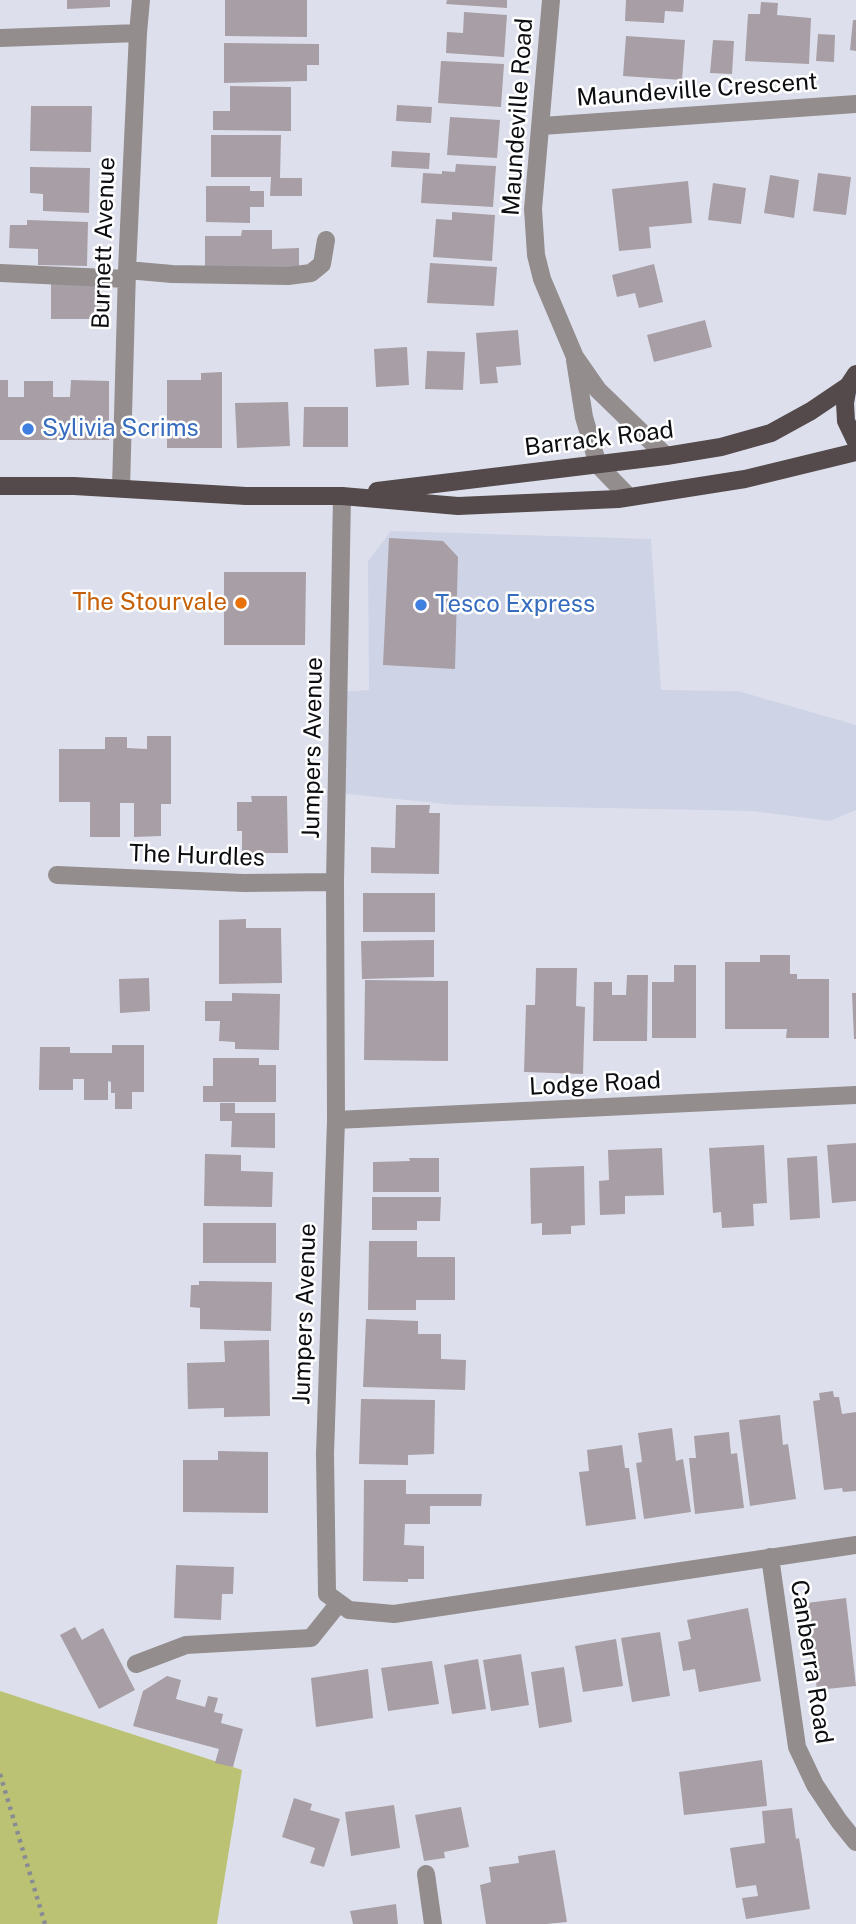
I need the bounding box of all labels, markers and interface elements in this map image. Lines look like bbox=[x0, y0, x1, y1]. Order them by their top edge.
street label: Maundeville Road bbox=[497, 17, 539, 217]
street label: Maundeville Crescent bbox=[575, 67, 819, 113]
street label: Burnett Avenue bbox=[87, 156, 121, 330]
place label: Sylivia Scrims bbox=[42, 415, 199, 443]
street label: Barrack Road bbox=[523, 416, 675, 462]
marker: Sylivia Scrims bbox=[20, 421, 36, 437]
place label: The Stourvale bbox=[72, 589, 227, 617]
place label: Tesco Express bbox=[435, 591, 595, 619]
marker: The Stourvale bbox=[233, 595, 249, 611]
marker: Tesco Express bbox=[413, 597, 429, 613]
street label: Jumpers Avenue bbox=[297, 657, 329, 839]
street label: The Hurdles bbox=[129, 839, 265, 873]
street label: Lodge Road bbox=[528, 1066, 662, 1102]
street label: Jumpers Avenue bbox=[287, 1223, 323, 1405]
street label: Canberra Road bbox=[784, 1578, 838, 1746]

